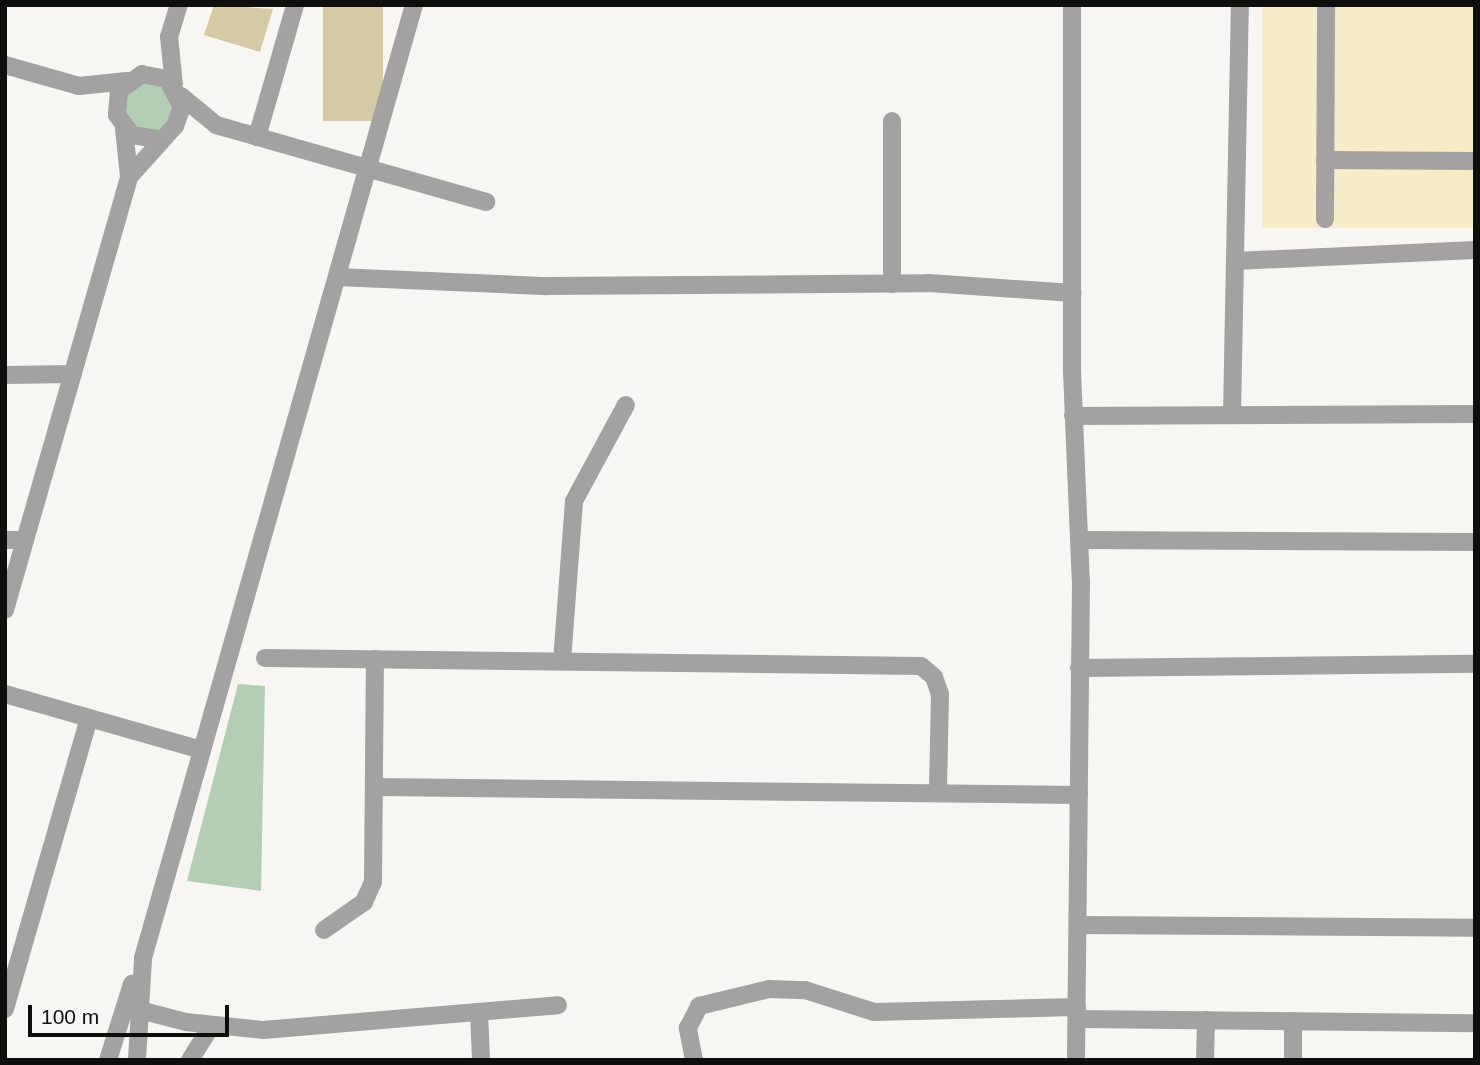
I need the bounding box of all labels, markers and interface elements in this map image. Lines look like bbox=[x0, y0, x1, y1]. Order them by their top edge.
scale bar bbox=[32, 992, 233, 1036]
text: 100 m bbox=[41, 1005, 99, 1028]

